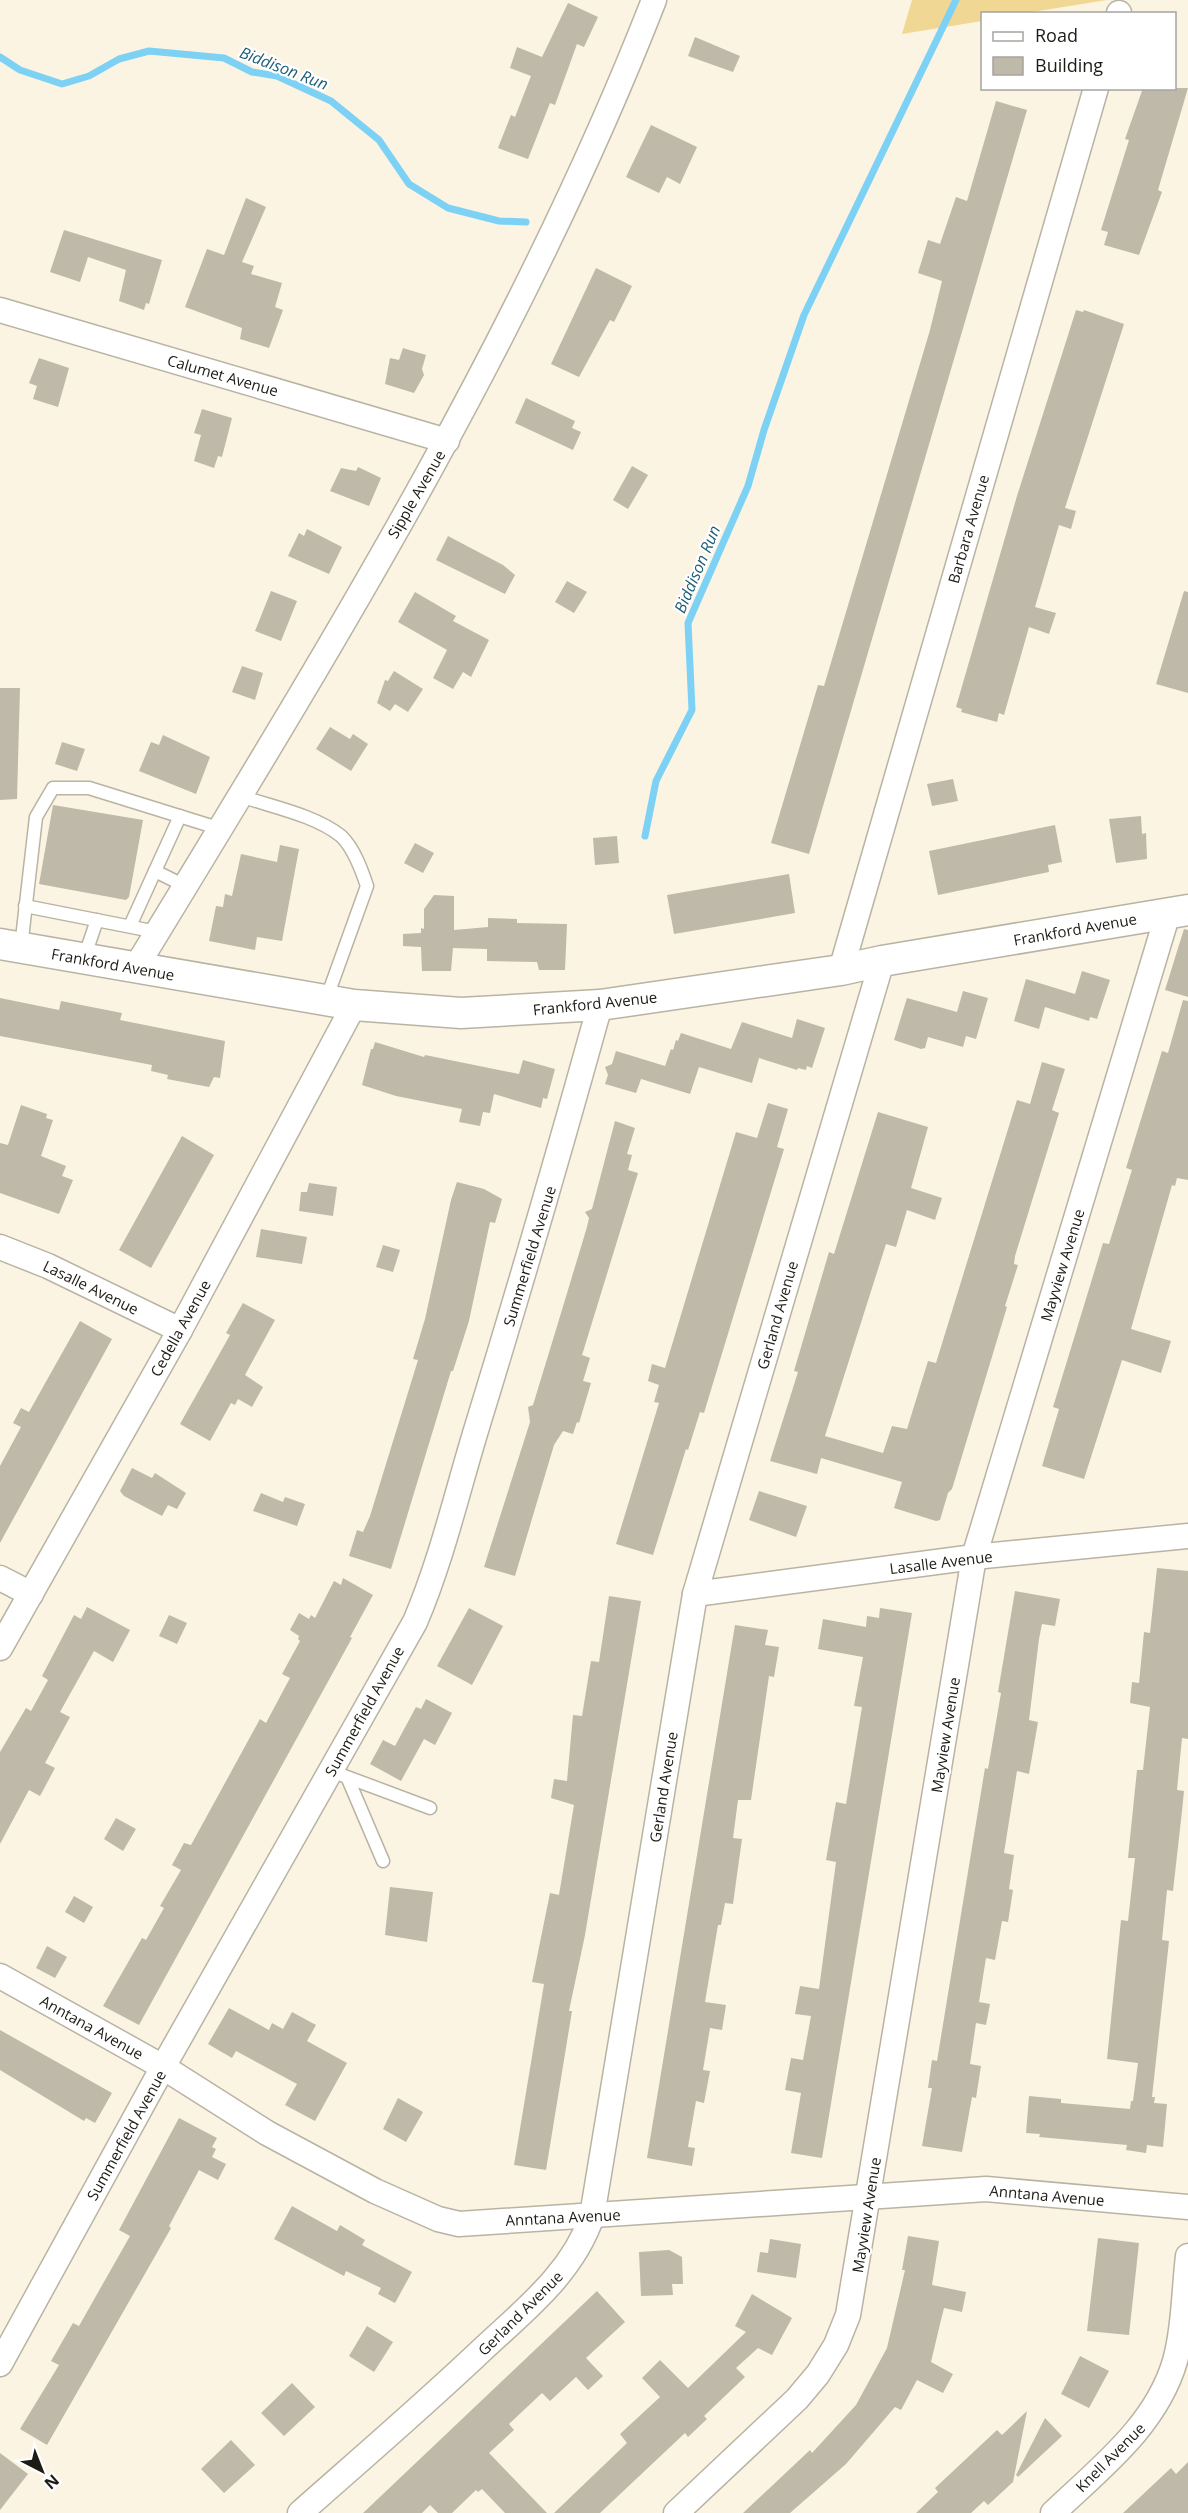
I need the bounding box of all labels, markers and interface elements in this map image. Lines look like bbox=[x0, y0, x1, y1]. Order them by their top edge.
legend bbox=[981, 12, 1176, 90]
text: Road bbox=[1035, 23, 1078, 47]
water label: Biddison Run bbox=[237, 41, 331, 95]
text: Building bbox=[1035, 53, 1103, 77]
street label: Calumet Avenue bbox=[165, 350, 281, 400]
street label: Sipple Avenue bbox=[383, 446, 449, 542]
street label: Barbara Avenue bbox=[943, 472, 993, 586]
water label: Biddison Run bbox=[669, 522, 725, 616]
street label: Frankford Avenue bbox=[1012, 908, 1138, 950]
street label: Frankford Avenue bbox=[50, 943, 176, 985]
street label: Frankford Avenue bbox=[532, 987, 658, 1019]
street label: Summerfield Avenue bbox=[498, 1183, 560, 1329]
street label: Mayview Avenue bbox=[1035, 1206, 1089, 1324]
street label: Lasalle Avenue bbox=[40, 1255, 142, 1319]
street label: Gerland Avenue bbox=[752, 1258, 802, 1372]
street label: Cedella Avenue bbox=[145, 1276, 215, 1380]
street label: Lasalle Avenue bbox=[888, 1546, 994, 1578]
street label: Summerfield Avenue bbox=[320, 1642, 408, 1780]
street label: Mayview Avenue bbox=[926, 1676, 964, 1794]
street label: Gerland Avenue bbox=[644, 1730, 682, 1844]
street label: Anntana Avenue bbox=[37, 1990, 147, 2064]
street label: Summerfield Avenue bbox=[82, 2066, 170, 2204]
street label: Mayview Avenue bbox=[847, 2156, 885, 2274]
street label: Anntana Avenue bbox=[989, 2180, 1105, 2210]
street label: Anntana Avenue bbox=[505, 2204, 621, 2230]
street label: Gerland Avenue bbox=[473, 2266, 567, 2360]
street label: Knell Avenue bbox=[1071, 2418, 1149, 2496]
north arrow bbox=[12, 2441, 72, 2501]
text: N bbox=[40, 2470, 64, 2495]

